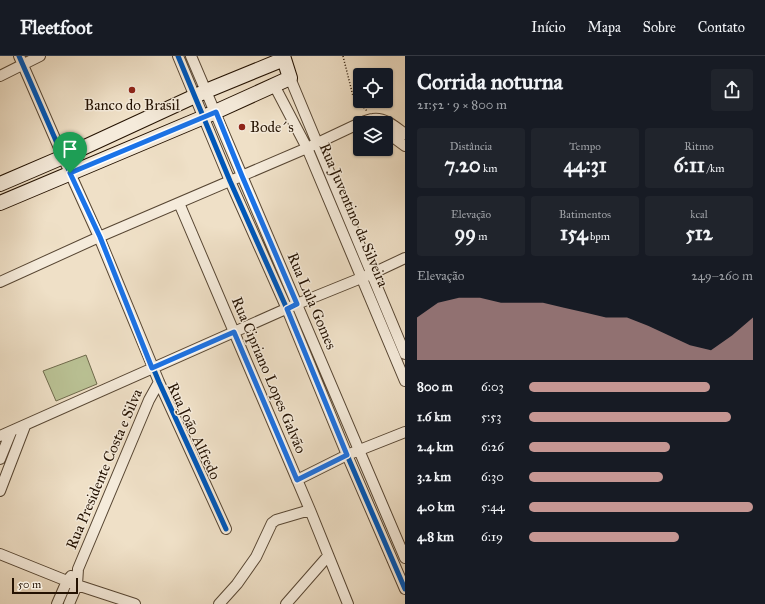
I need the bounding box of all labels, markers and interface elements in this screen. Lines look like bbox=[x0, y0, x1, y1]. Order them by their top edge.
text: Fleetfoot bbox=[20, 16, 92, 39]
text: Início bbox=[531, 19, 566, 36]
text: Mapa bbox=[588, 19, 621, 36]
text: Sobre bbox=[643, 19, 676, 36]
text: Contato bbox=[698, 19, 745, 36]
map controls bbox=[353, 68, 393, 156]
button: locate bbox=[353, 68, 393, 108]
text: Corrida noturna bbox=[417, 68, 563, 95]
button: share bbox=[711, 69, 753, 111]
marker: Banco do Brasil bbox=[127, 85, 137, 95]
place label: Banco do Brasil bbox=[84, 96, 181, 114]
text: 21:52 · 9 × 800 m bbox=[417, 97, 507, 113]
button: layers bbox=[353, 116, 393, 156]
place label: Bode´s bbox=[250, 118, 294, 136]
marker: Bode´s bbox=[237, 122, 247, 132]
pin bbox=[53, 132, 87, 173]
icon: arrive bbox=[59, 138, 81, 160]
street label: Rua Juventino da Silveira bbox=[315, 140, 393, 291]
text: Distância bbox=[450, 140, 492, 153]
text: Tempo bbox=[569, 140, 601, 153]
text: Ritmo bbox=[684, 140, 714, 153]
text: 7.20 bbox=[445, 153, 481, 177]
text: 44:31 bbox=[563, 153, 607, 177]
text: 6:11 bbox=[674, 153, 705, 177]
text: km bbox=[481, 162, 497, 175]
text: /km bbox=[705, 162, 724, 175]
text: Elevação bbox=[451, 208, 491, 221]
text: Batimentos bbox=[559, 208, 611, 221]
text: kcal bbox=[690, 208, 708, 221]
text: 99 bbox=[454, 221, 476, 245]
text: 154 bbox=[560, 221, 588, 245]
text: 512 bbox=[685, 221, 713, 245]
text: m bbox=[476, 230, 488, 243]
text: bpm bbox=[588, 230, 610, 243]
street label: Rua Lula Gomes bbox=[283, 250, 341, 352]
text: Elevação bbox=[417, 268, 464, 284]
text: 249–260 m bbox=[691, 268, 753, 284]
street label: Rua Cipriano Lopes Galvão bbox=[228, 294, 310, 456]
text: 800 m bbox=[417, 379, 453, 395]
text: 6:03 bbox=[481, 379, 504, 395]
street label: Rua João Alfredo bbox=[163, 380, 224, 483]
street label: Rua Presidente Costa e Silva bbox=[62, 386, 146, 552]
text: 1.6 km bbox=[417, 409, 451, 425]
text: 5:53 bbox=[481, 409, 502, 425]
text: 2.4 km bbox=[417, 439, 454, 455]
text: 6:26 bbox=[481, 439, 504, 455]
text: 3.2 km bbox=[417, 469, 451, 485]
text: 6:30 bbox=[481, 469, 504, 485]
text: 4.0 km bbox=[417, 499, 455, 515]
text: 5:44 bbox=[481, 499, 505, 515]
text: 4.8 km bbox=[417, 529, 454, 545]
text: 6:19 bbox=[481, 529, 503, 545]
scale bar bbox=[12, 576, 78, 595]
text: 50 m bbox=[18, 578, 41, 591]

